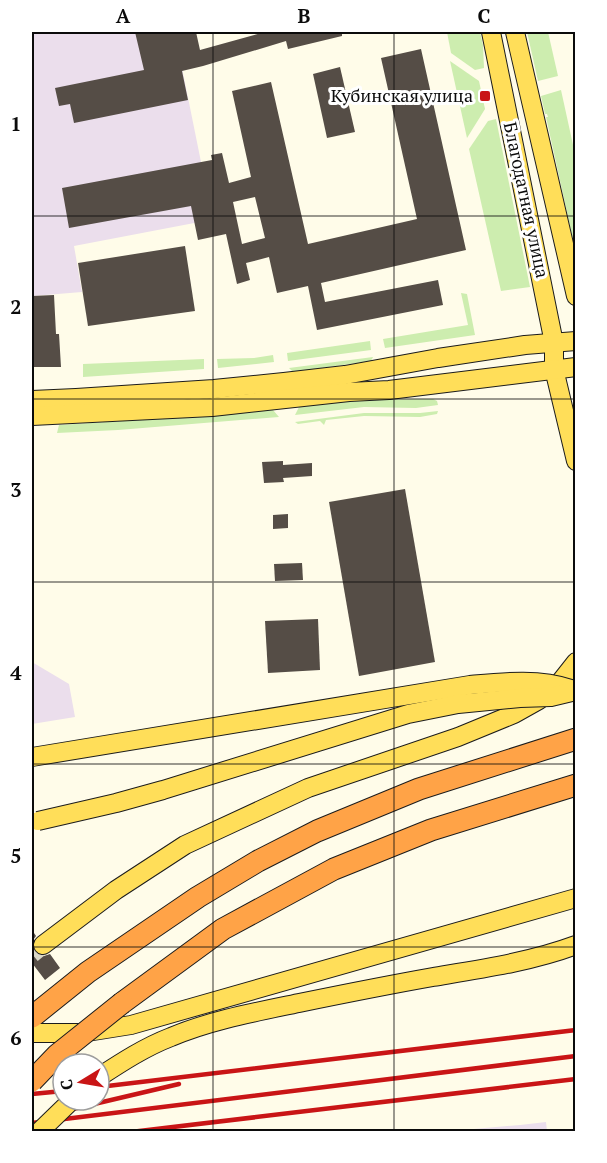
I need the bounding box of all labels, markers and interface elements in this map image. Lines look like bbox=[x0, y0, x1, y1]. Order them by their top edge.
text: A bbox=[116, 2, 131, 29]
text: B bbox=[298, 2, 311, 29]
text: C bbox=[477, 2, 491, 29]
place label: Кубинская улица bbox=[331, 83, 473, 107]
marker: Кубинская улица bbox=[478, 89, 492, 103]
text: 1 bbox=[10, 110, 22, 137]
street label: Благодатная улица bbox=[499, 120, 555, 280]
text: 2 bbox=[10, 293, 22, 320]
text: 3 bbox=[10, 476, 22, 503]
text: 4 bbox=[10, 659, 22, 686]
text: 5 bbox=[10, 842, 22, 869]
text: 6 bbox=[10, 1024, 22, 1051]
north arrow bbox=[51, 1052, 111, 1112]
text: С bbox=[54, 1078, 78, 1092]

